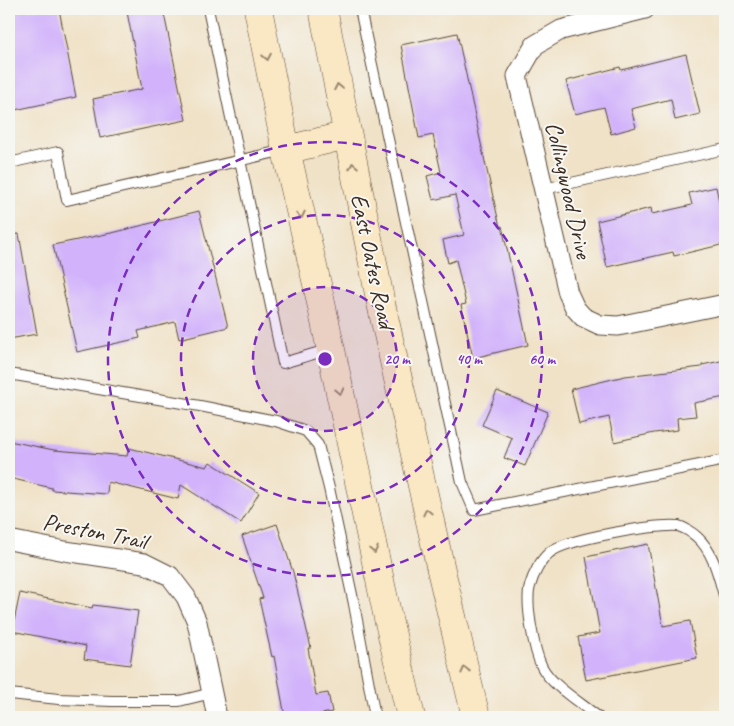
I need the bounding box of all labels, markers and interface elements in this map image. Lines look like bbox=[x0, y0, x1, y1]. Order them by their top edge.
one-way arrow bbox=[262, 52, 272, 61]
one-way arrow bbox=[333, 83, 344, 92]
street label: Collingwood Drive bbox=[539, 119, 600, 263]
one-way arrow bbox=[349, 161, 359, 170]
street label: East Oates Road bbox=[344, 191, 403, 334]
one-way arrow bbox=[295, 211, 306, 220]
centre of rings bbox=[316, 350, 334, 368]
text: 20 m bbox=[384, 350, 411, 369]
text: 40 m bbox=[456, 350, 483, 369]
text: 60 m bbox=[529, 350, 556, 369]
one-way arrow bbox=[334, 387, 345, 396]
street label: Preston Trail bbox=[40, 506, 154, 557]
one-way arrow bbox=[423, 507, 433, 516]
one-way arrow bbox=[368, 546, 379, 555]
one-way arrow bbox=[460, 665, 471, 674]

